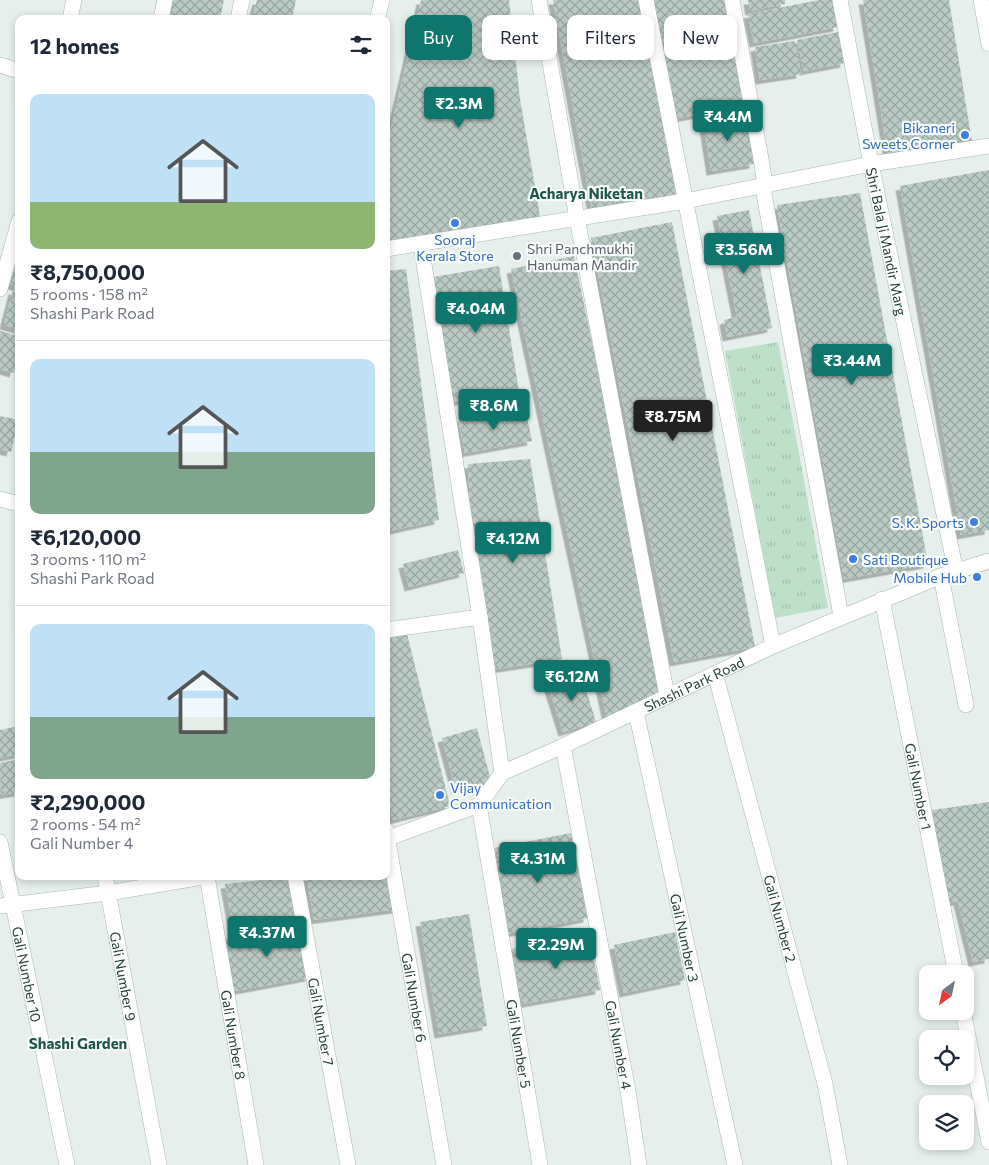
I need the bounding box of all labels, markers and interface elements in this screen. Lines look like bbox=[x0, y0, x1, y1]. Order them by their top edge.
chip: Buy bbox=[405, 15, 472, 60]
chip: Rent bbox=[482, 15, 557, 60]
chip: Filters bbox=[567, 15, 654, 60]
chip: New bbox=[664, 15, 737, 60]
icon: filters bbox=[347, 31, 375, 59]
text: 12 homes bbox=[30, 33, 119, 58]
pin: ₹2.3M bbox=[424, 86, 494, 129]
text: ₹2.3M bbox=[435, 93, 483, 112]
pin: ₹4.4M bbox=[693, 100, 763, 142]
text: ₹4.4M bbox=[704, 106, 752, 125]
place label: Bikaneri Sweets Corner bbox=[862, 119, 955, 152]
icon: home bbox=[158, 126, 248, 216]
marker: Bikaneri Sweets Corner bbox=[959, 129, 971, 141]
street label: Shri Bala Ji Mandir Marg bbox=[863, 166, 911, 317]
district label: Acharya Niketan bbox=[529, 184, 643, 202]
marker: Sooraj Kerala Store bbox=[449, 217, 461, 229]
place label: Sooraj Kerala Store bbox=[416, 231, 494, 264]
pin: ₹3.56M bbox=[703, 232, 785, 275]
text: ₹3.56M bbox=[715, 239, 773, 258]
place label: Shri Panchmukhi Hanuman Mandir bbox=[527, 240, 637, 273]
marker: Shri Panchmukhi Hanuman Mandir bbox=[511, 250, 523, 262]
text: ₹8,750,000 bbox=[30, 259, 145, 284]
text: 5 rooms · 158 m² bbox=[30, 284, 148, 303]
pin: ₹4.04M bbox=[435, 292, 517, 334]
text: ₹4.04M bbox=[447, 298, 506, 317]
text: Shashi Park Road bbox=[30, 303, 154, 322]
pin: ₹3.44M bbox=[811, 344, 893, 386]
text: ₹3.44M bbox=[823, 350, 881, 369]
pin: ₹8.6M bbox=[459, 388, 529, 431]
icon: home bbox=[158, 392, 248, 482]
text: ₹8.6M bbox=[470, 395, 518, 414]
pin: ₹8.75M bbox=[632, 400, 714, 442]
text: ₹8.75M bbox=[644, 406, 702, 425]
place label: S. K. Sports bbox=[892, 514, 964, 531]
marker: S. K. Sports bbox=[968, 516, 980, 528]
pin: ₹4.12M bbox=[472, 522, 554, 564]
text: ₹6,120,000 bbox=[30, 524, 141, 549]
text: ₹4.12M bbox=[486, 528, 540, 547]
text: 3 rooms · 110 m² bbox=[30, 549, 146, 568]
place label: Sati Boutique bbox=[863, 551, 949, 568]
marker: Sati Boutique bbox=[847, 553, 859, 565]
text: Shashi Park Road bbox=[30, 568, 154, 587]
place label: Mobile Hub bbox=[893, 569, 967, 586]
marker: Mobile Hub bbox=[971, 571, 983, 583]
street label: Shashi Park Road bbox=[641, 653, 747, 715]
icon: home bbox=[158, 657, 248, 747]
pin: ₹6.12M bbox=[531, 660, 613, 702]
text: ₹6.12M bbox=[545, 666, 599, 685]
street label: Gali Number 1 bbox=[902, 742, 936, 831]
place label: Vijay Communication bbox=[450, 779, 552, 812]
text: ₹2,290,000 bbox=[30, 789, 145, 814]
marker: Vijay Communication bbox=[434, 789, 446, 801]
text: 2 rooms · 54 m² bbox=[30, 814, 141, 833]
text: Gali Number 4 bbox=[30, 833, 133, 852]
pin: ₹4.31M bbox=[497, 842, 579, 884]
text: ₹4.31M bbox=[510, 848, 566, 867]
street label: Gali Number 2 bbox=[761, 873, 801, 964]
street label: Gali Number 3 bbox=[667, 892, 703, 983]
pin: ₹4.37M bbox=[226, 916, 308, 958]
text: ₹4.37M bbox=[239, 922, 295, 941]
street label: Gali Number 10 bbox=[9, 925, 46, 1023]
pin: ₹2.29M bbox=[515, 928, 597, 970]
street label: Gali Number 9 bbox=[107, 930, 140, 1022]
text: ₹2.29M bbox=[527, 934, 585, 953]
street label: Gali Number 6 bbox=[399, 951, 431, 1044]
north arrow bbox=[919, 965, 974, 1020]
map controls bbox=[919, 965, 974, 1150]
street label: Gali Number 7 bbox=[305, 976, 338, 1067]
street label: Gali Number 8 bbox=[218, 989, 250, 1081]
street label: Gali Number 5 bbox=[504, 998, 535, 1089]
street label: Gali Number 4 bbox=[603, 999, 636, 1091]
button: locate bbox=[919, 1030, 974, 1085]
district label: Shashi Garden bbox=[29, 1034, 127, 1052]
button: layers bbox=[919, 1095, 974, 1150]

